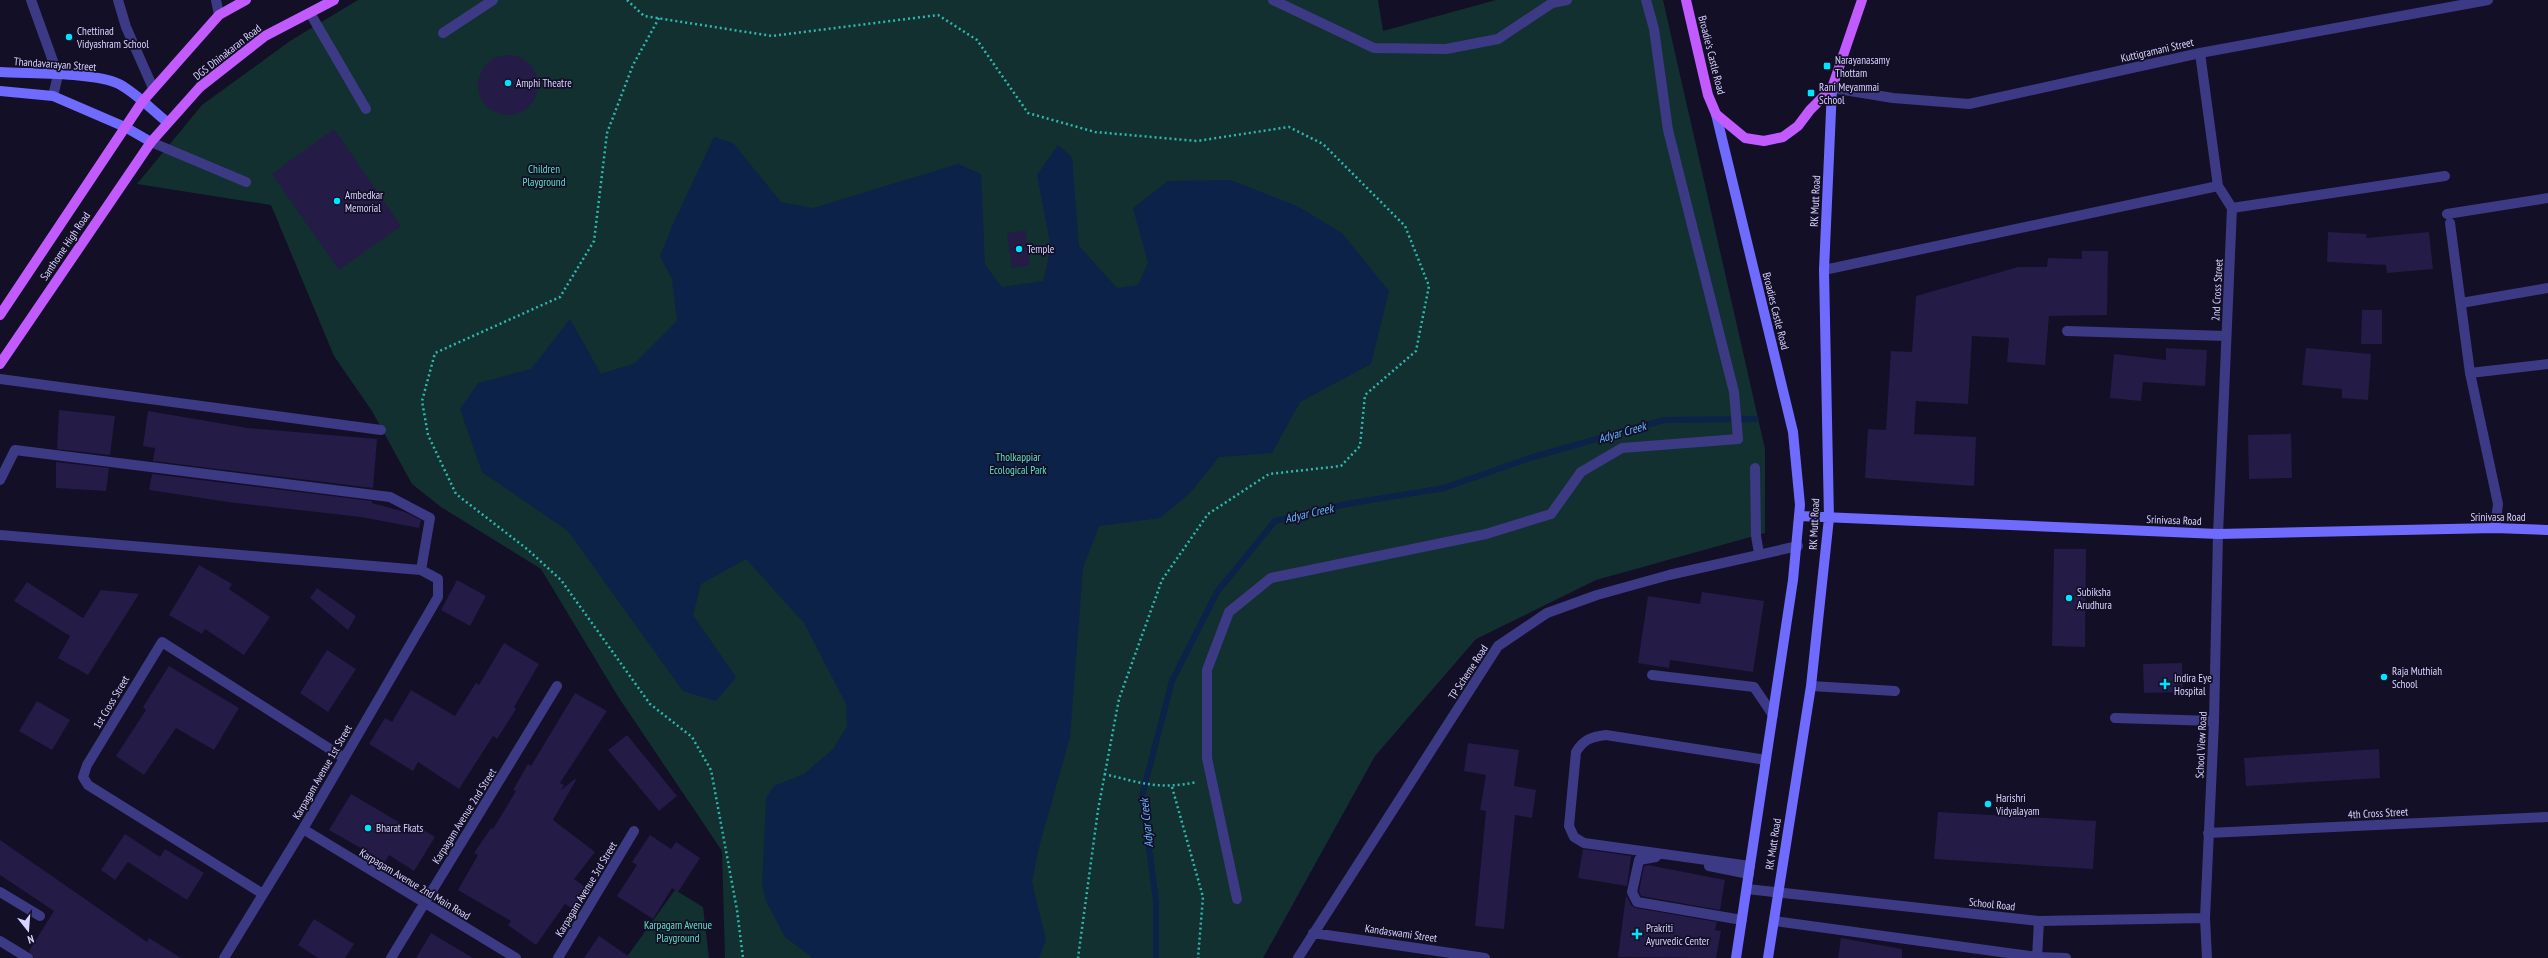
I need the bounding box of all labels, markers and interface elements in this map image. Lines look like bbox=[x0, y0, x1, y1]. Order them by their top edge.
street label: Broadie's Castle Road bbox=[1695, 14, 1729, 96]
street label: DGS Dhinakaran Road bbox=[190, 21, 264, 83]
place label: Chettinad Vidyashram School bbox=[76, 24, 149, 51]
marker: Chettinad Vidyashram School bbox=[64, 32, 74, 42]
street label: Kuttigramani Street bbox=[2119, 35, 2195, 65]
place label: Narayanasamy Thottam bbox=[1835, 53, 1891, 80]
street label: Thandavarayan Street bbox=[13, 54, 97, 74]
marker: Narayanasamy Thottam bbox=[1822, 61, 1832, 71]
place label: Amphi Theatre bbox=[516, 76, 572, 90]
marker: Amphi Theatre bbox=[503, 78, 513, 88]
place label: Rani Meyammai School bbox=[1819, 80, 1879, 107]
marker: Rani Meyammai School bbox=[1806, 88, 1816, 98]
park label: Children Playground bbox=[523, 162, 566, 189]
street label: RK Mutt Road bbox=[1807, 175, 1823, 227]
place label: Ambedkar Memorial bbox=[345, 188, 383, 215]
marker: Ambedkar Memorial bbox=[332, 196, 342, 206]
street label: Santhome High Road bbox=[37, 209, 93, 283]
place label: Temple bbox=[1027, 242, 1055, 256]
marker: Temple bbox=[1014, 244, 1024, 254]
street label: 2nd Cross Street bbox=[2208, 259, 2226, 321]
street label: Broadies Castle Road bbox=[1760, 271, 1792, 351]
water label: Adyar Creek bbox=[1596, 418, 1649, 446]
park label: Tholkappiar Ecological Park bbox=[989, 450, 1047, 477]
street label: RK Mutt Road bbox=[1806, 498, 1822, 550]
water label: Adyar Creek bbox=[1283, 500, 1336, 526]
street label: Srinivasa Road bbox=[2470, 510, 2526, 524]
street label: Srinivasa Road bbox=[2146, 512, 2202, 528]
place label: Subiksha Arudhura bbox=[2077, 585, 2112, 612]
marker: Subiksha Arudhura bbox=[2064, 593, 2074, 603]
street label: TP Scheme Road bbox=[1445, 642, 1491, 702]
place label: Raja Muthiah School bbox=[2392, 664, 2442, 691]
place label: Indira Eye Hospital bbox=[2174, 671, 2212, 698]
marker: Raja Muthiah School bbox=[2379, 672, 2389, 682]
street label: 1st Cross Street bbox=[90, 673, 132, 731]
marker: Indira Eye Hospital bbox=[2159, 678, 2171, 690]
street label: School View Road bbox=[2192, 711, 2210, 779]
street label: Karpagam Avenue 1st Street bbox=[289, 722, 355, 822]
street label: Karpagam Avenue 2nd Street bbox=[429, 766, 499, 866]
place label: Harishri Vidyalayam bbox=[1995, 791, 2039, 818]
water label: Adyar Creek bbox=[1136, 796, 1156, 848]
marker: Harishri Vidyalayam bbox=[1983, 799, 1993, 809]
street label: 4th Cross Street bbox=[2347, 804, 2409, 822]
street label: RK Mutt Road bbox=[1762, 817, 1784, 871]
place label: Bharat Fkats bbox=[376, 821, 423, 835]
marker: Bharat Fkats bbox=[363, 823, 373, 833]
street label: Karpagam Avenue 3rd Street bbox=[552, 839, 620, 939]
street label: Karpagam Avenue 2nd Main Road bbox=[357, 845, 473, 923]
street label: School Road bbox=[1968, 895, 2016, 913]
north arrow bbox=[8, 910, 48, 950]
park label: Karpagam Avenue Playground bbox=[644, 918, 712, 945]
street label: Kandaswami Street bbox=[1364, 921, 1438, 945]
place label: Prakriti Ayurvedic Center bbox=[1646, 921, 1709, 948]
marker: Prakriti Ayurvedic Center bbox=[1631, 928, 1643, 940]
text: N bbox=[26, 932, 36, 947]

